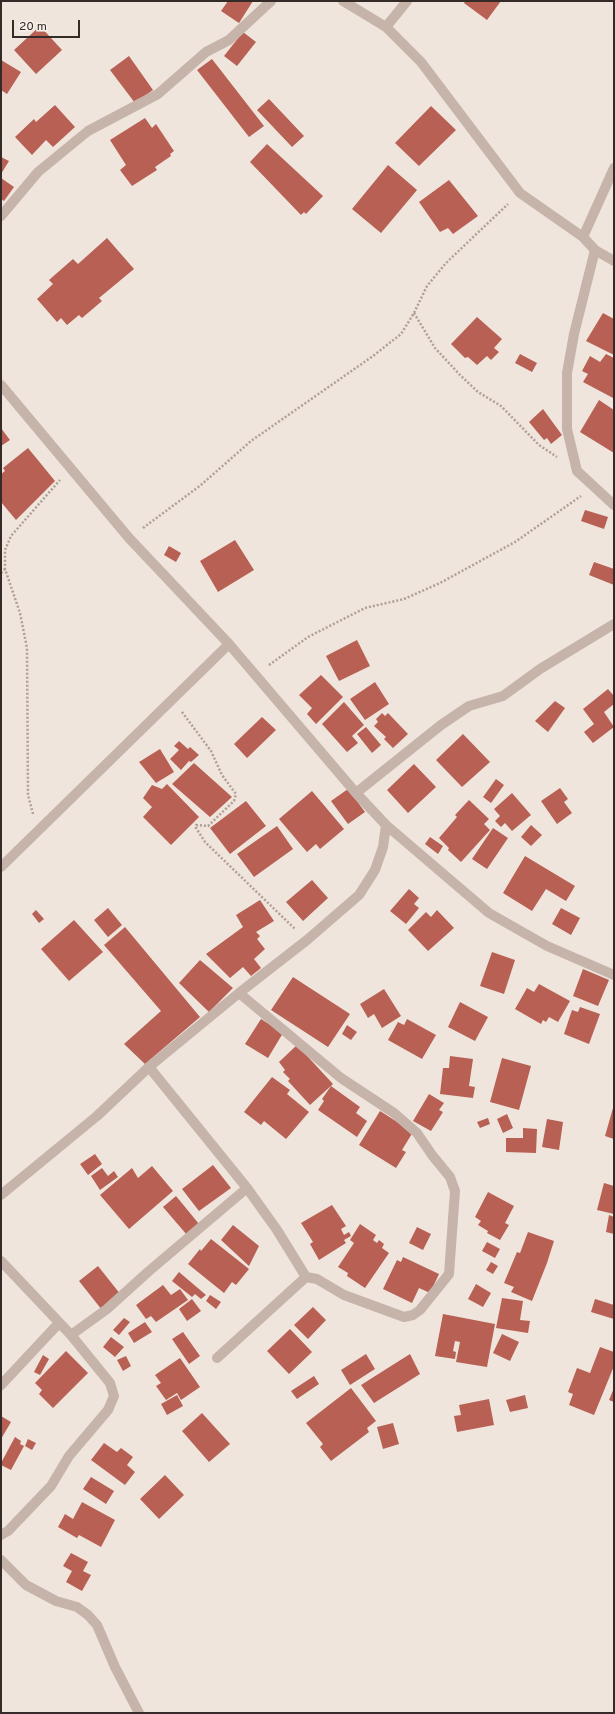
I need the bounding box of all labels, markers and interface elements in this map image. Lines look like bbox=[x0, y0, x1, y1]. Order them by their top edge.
scale bar bbox=[14, 12, 82, 38]
text: 20 m bbox=[19, 19, 47, 35]

